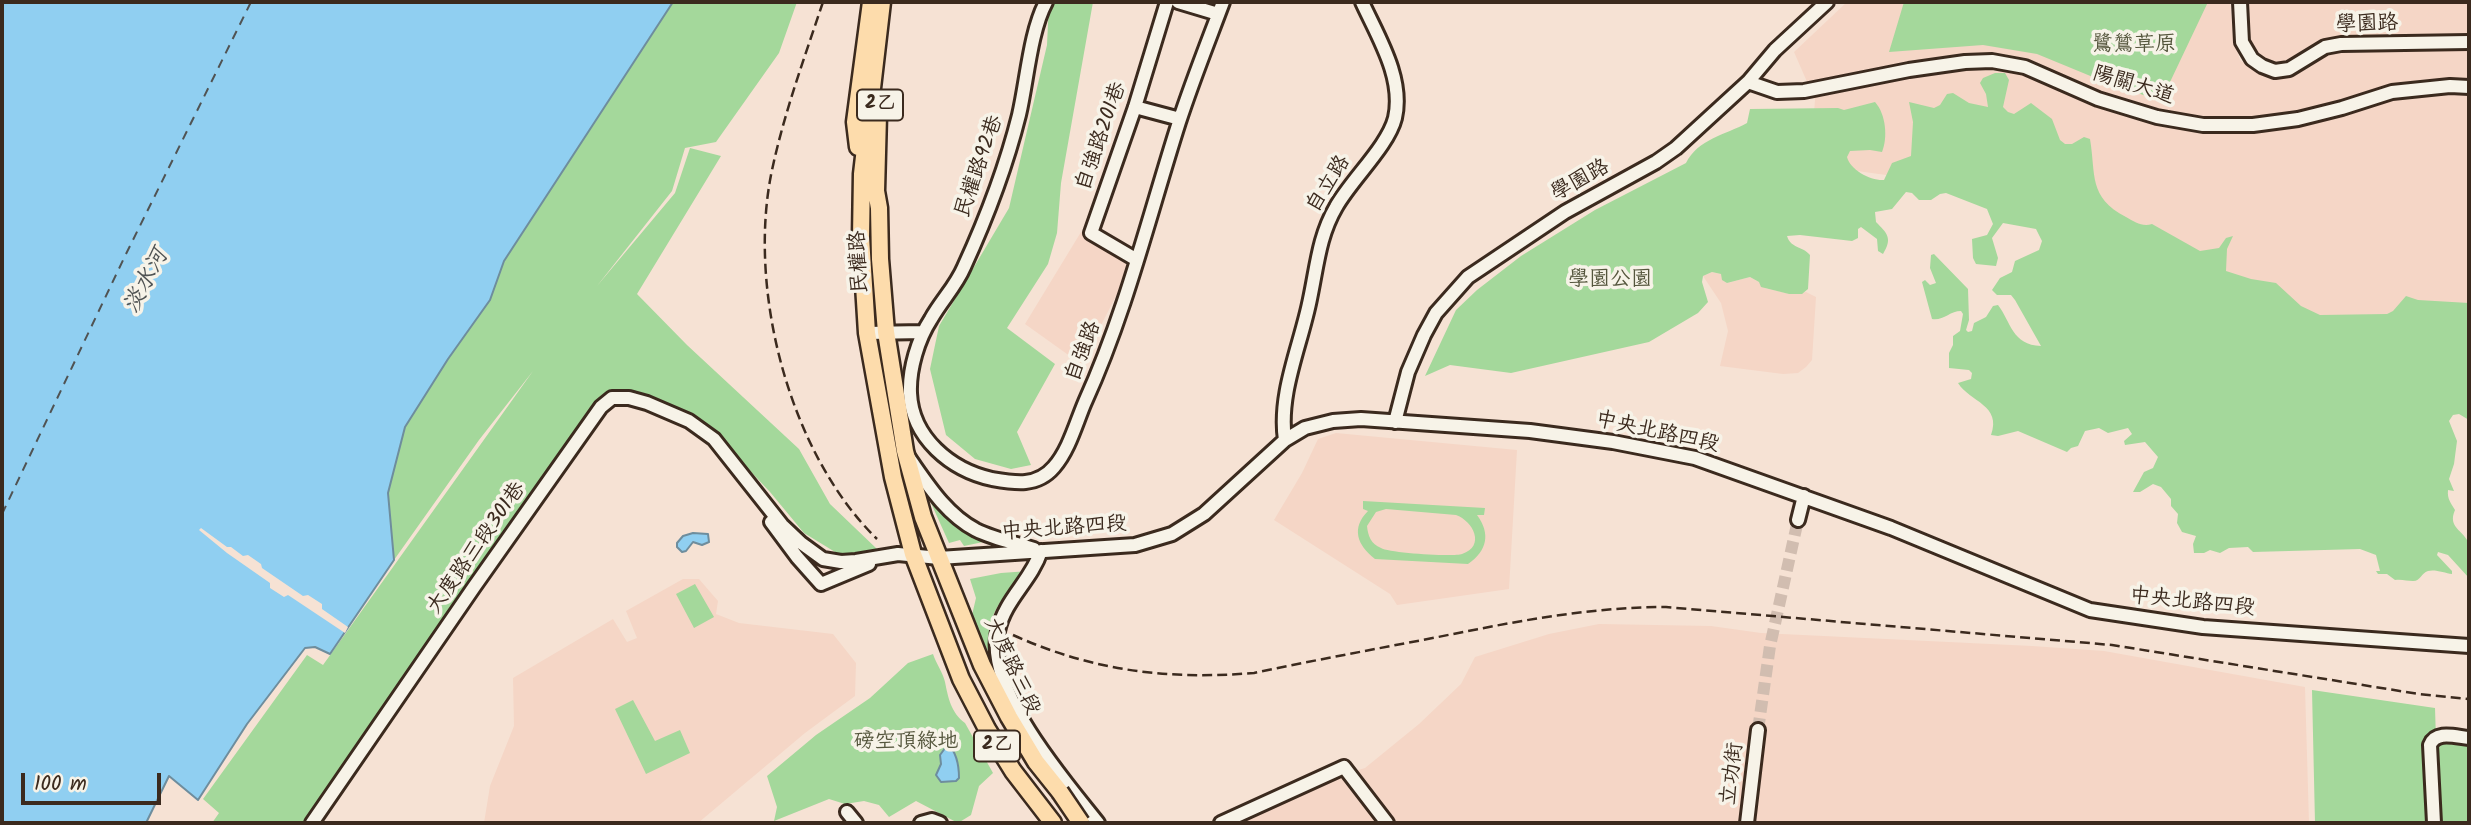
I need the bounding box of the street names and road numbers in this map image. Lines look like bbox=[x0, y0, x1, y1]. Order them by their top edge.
street label: 學園路 bbox=[2335, 12, 2399, 40]
street label: 陽關大道 bbox=[2089, 63, 2177, 111]
street label: 自強路201巷 bbox=[1073, 79, 1133, 195]
road number: 2乙 bbox=[857, 90, 903, 120]
street label: 民權路92巷 bbox=[952, 113, 1010, 221]
street label: 自立路 bbox=[1303, 152, 1357, 218]
street label: 學園路 bbox=[1547, 156, 1615, 208]
street label: 民權路 bbox=[847, 230, 875, 294]
street label: 自強路 bbox=[1062, 318, 1108, 386]
street label: 中央北路四段 bbox=[1593, 409, 1721, 459]
street label: 大度路三段301巷 bbox=[423, 478, 533, 620]
street label: 中央北路四段 bbox=[1000, 513, 1128, 547]
street label: 中央北路四段 bbox=[2128, 585, 2256, 623]
street label: 大度路三段 bbox=[976, 614, 1044, 720]
road number: 2乙 bbox=[974, 730, 1020, 762]
street label: 立功街 bbox=[1718, 741, 1750, 807]

